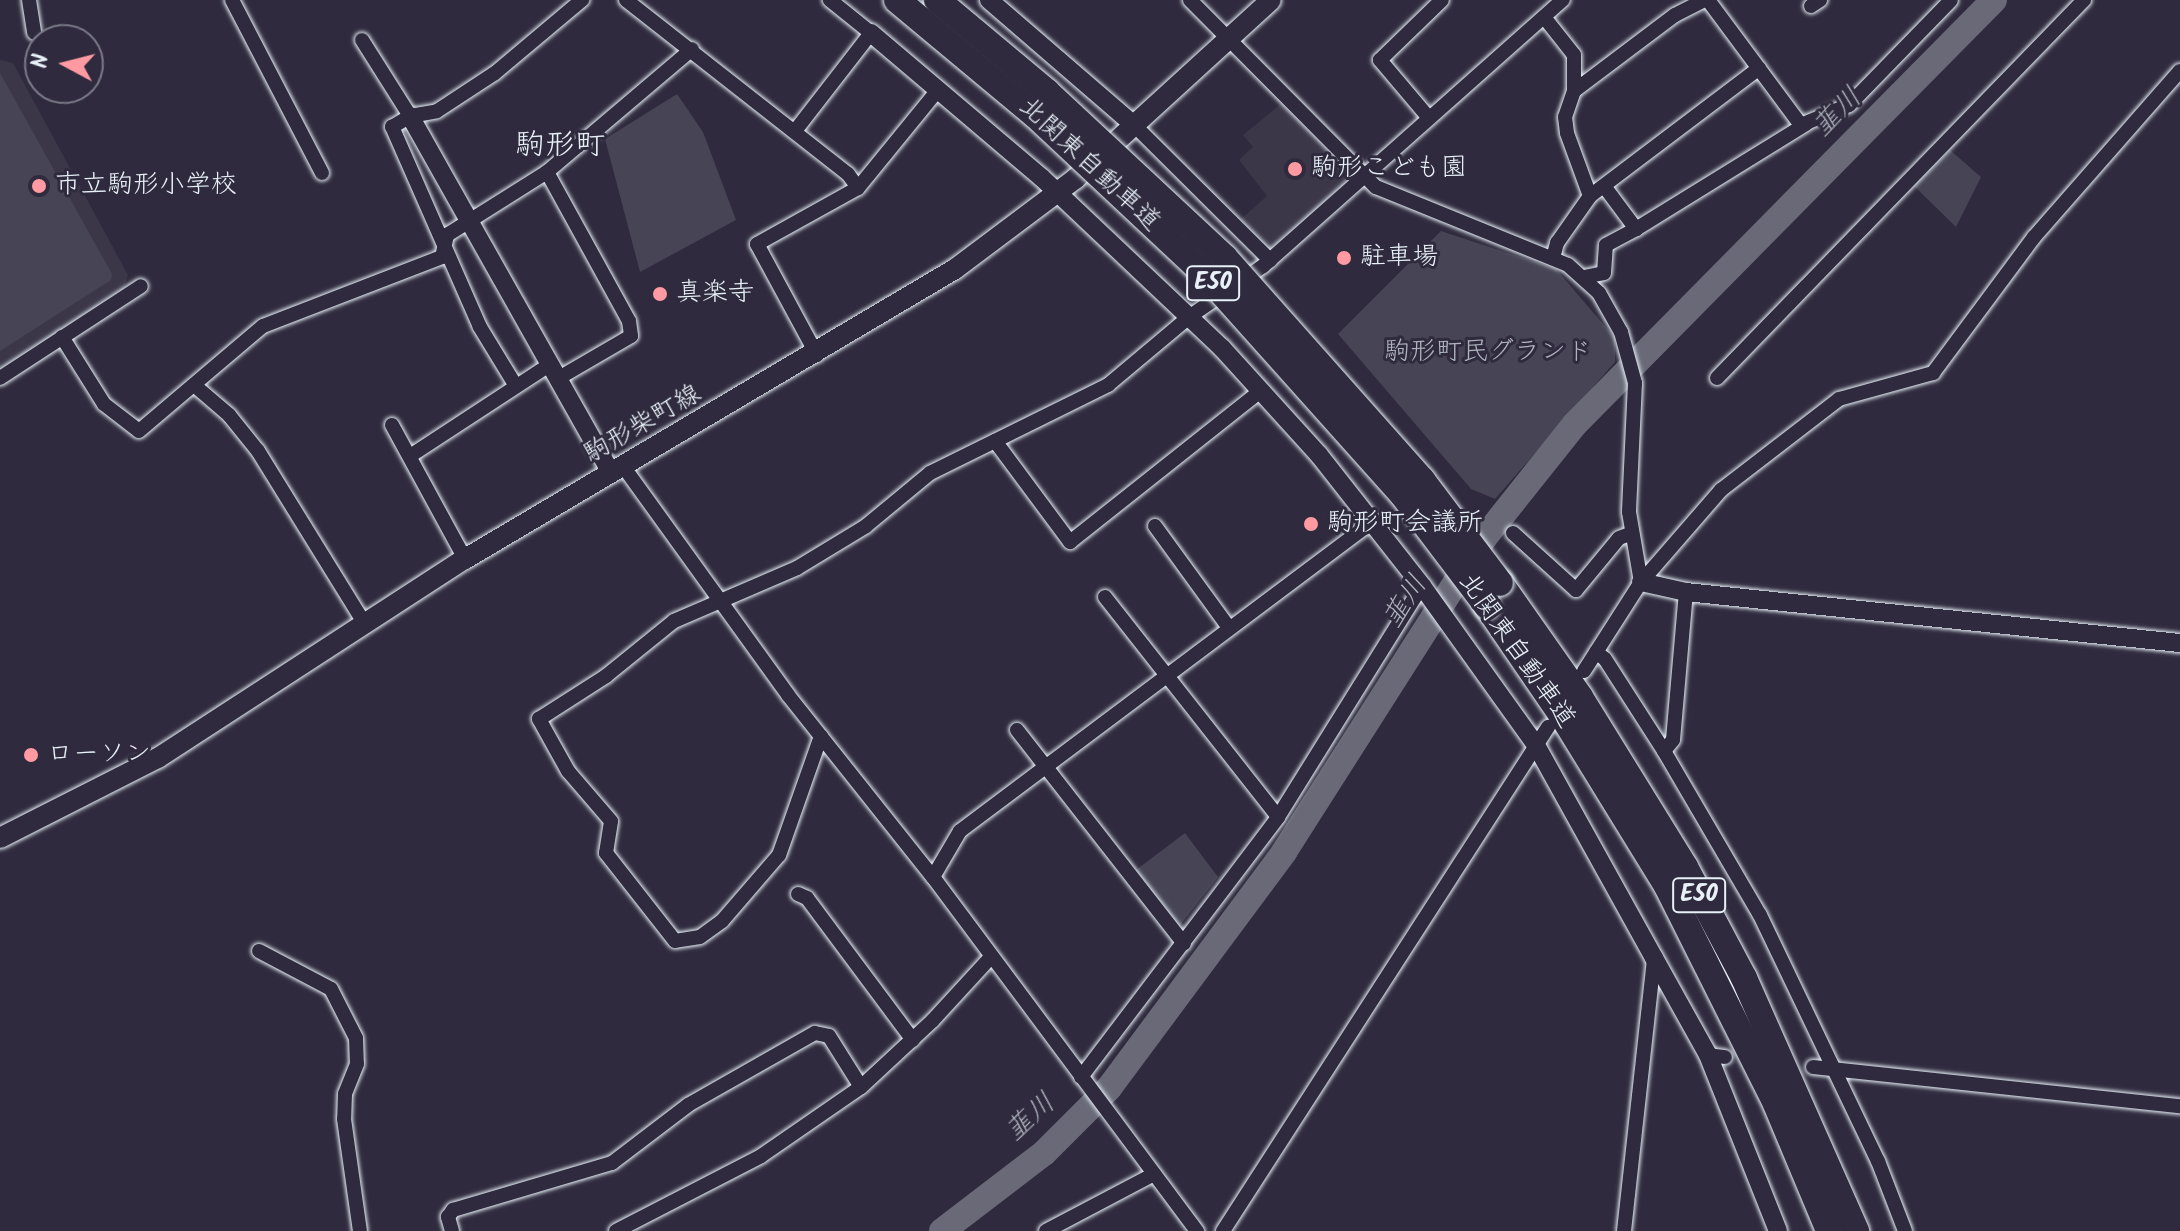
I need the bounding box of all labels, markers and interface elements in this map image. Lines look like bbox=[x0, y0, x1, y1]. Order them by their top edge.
north arrow bbox=[24, 24, 104, 104]
text: N bbox=[23, 52, 60, 70]
water label: 韮川 bbox=[1806, 81, 1870, 145]
street label: 北関東自動車道 bbox=[1012, 92, 1166, 238]
district label: 駒形町 bbox=[515, 128, 605, 164]
place label: 駒形こども園 bbox=[1311, 153, 1467, 185]
marker: 駒形こども園 bbox=[1286, 160, 1304, 178]
place label: 市立駒形小学校 bbox=[55, 170, 237, 202]
marker: 市立駒形小学校 bbox=[30, 177, 48, 195]
place label: 駐車場 bbox=[1360, 242, 1438, 274]
marker: 駐車場 bbox=[1335, 249, 1353, 267]
road number: E50 bbox=[1185, 263, 1241, 303]
place label: 真楽寺 bbox=[676, 278, 754, 310]
marker: 真楽寺 bbox=[651, 285, 669, 303]
park label: 駒形町民グランド bbox=[1384, 337, 1592, 369]
street label: 駒形柴町線 bbox=[579, 379, 707, 471]
place label: 駒形町会議所 bbox=[1327, 508, 1483, 540]
marker: 駒形町会議所 bbox=[1302, 515, 1320, 533]
street label: 北関東自動車道 bbox=[1451, 568, 1581, 734]
water label: 韮川 bbox=[1377, 569, 1435, 635]
place label: ローソン bbox=[47, 739, 151, 771]
marker: ローソン bbox=[22, 746, 40, 764]
road number: E50 bbox=[1671, 875, 1727, 915]
water label: 韮川 bbox=[999, 1087, 1063, 1149]

